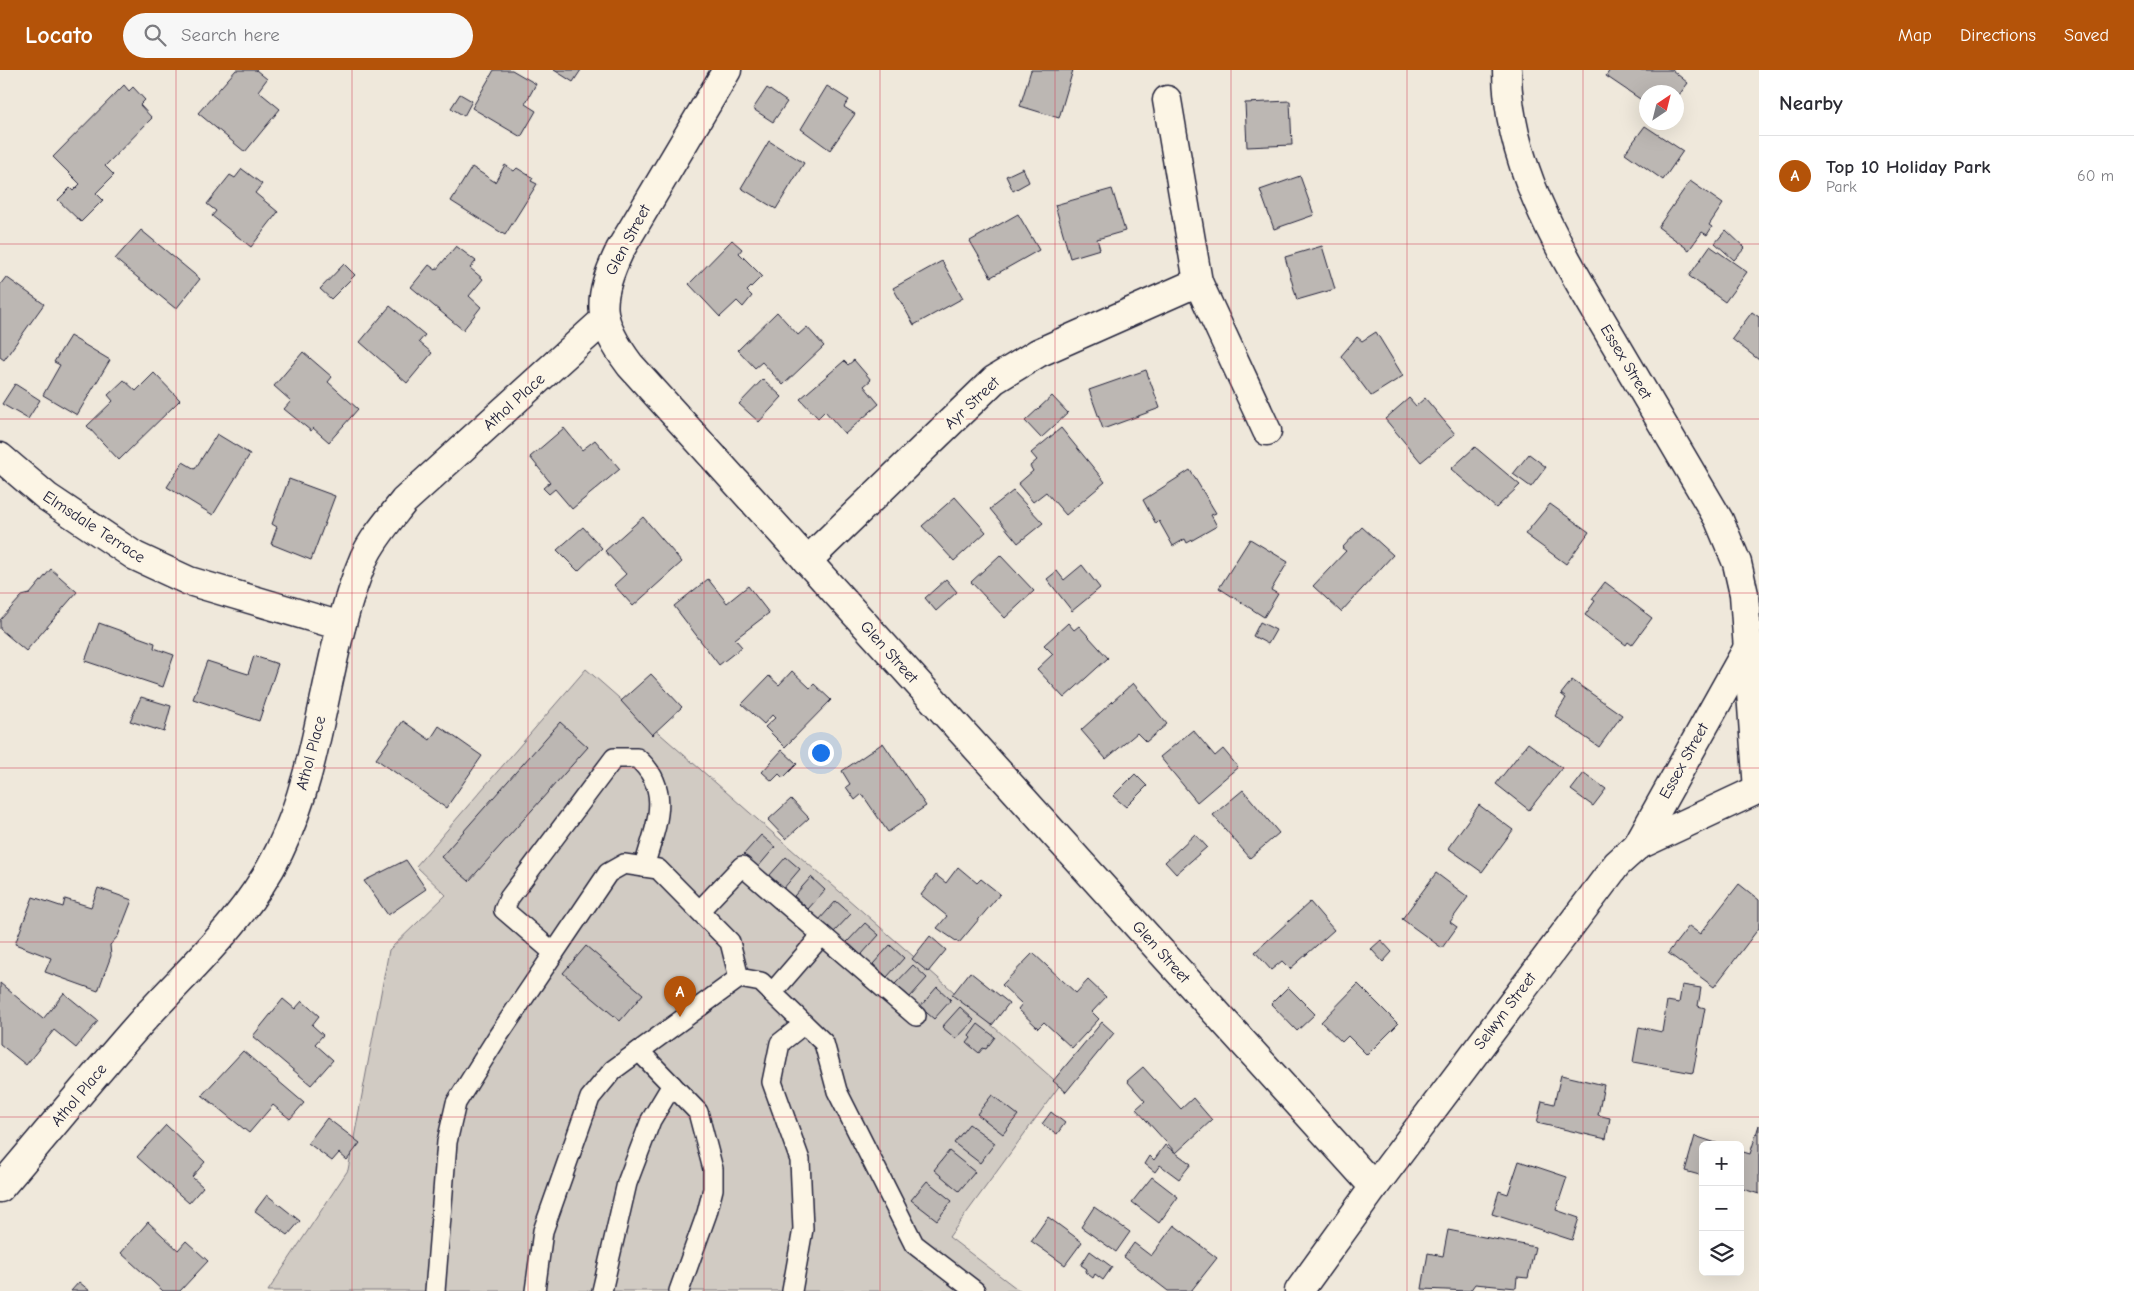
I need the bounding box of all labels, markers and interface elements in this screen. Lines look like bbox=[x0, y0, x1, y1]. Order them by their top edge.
search box bbox=[123, 13, 473, 58]
text: Locato bbox=[25, 21, 93, 49]
icon: search bbox=[141, 21, 169, 49]
text: Search here bbox=[181, 24, 280, 46]
text: Map bbox=[1898, 25, 1932, 46]
text: Directions bbox=[1960, 25, 2036, 46]
text: Saved bbox=[2064, 25, 2109, 46]
north arrow bbox=[1639, 85, 1684, 130]
text: Nearby bbox=[1779, 91, 1843, 115]
text: Top 10 Holiday Park bbox=[1826, 156, 1991, 178]
text: A bbox=[1791, 167, 1799, 185]
text: 60 m bbox=[2077, 167, 2114, 185]
text: Park bbox=[1826, 178, 1857, 196]
street label: Glen Street bbox=[602, 201, 654, 278]
street label: Essex Street bbox=[1597, 321, 1656, 403]
street label: Athol Place bbox=[480, 370, 548, 434]
street label: Ayr Street bbox=[941, 373, 1003, 433]
street label: Elmsdale Terrace bbox=[40, 487, 148, 567]
street label: Glen Street bbox=[856, 617, 922, 687]
street label: Athol Place bbox=[292, 714, 330, 792]
street label: Essex Street bbox=[1656, 720, 1712, 802]
your location bbox=[808, 740, 834, 766]
street label: Glen Street bbox=[1128, 917, 1194, 987]
street label: Selwyn Street bbox=[1470, 969, 1540, 1053]
pin: A bbox=[664, 976, 696, 1017]
street label: Athol Place bbox=[48, 1060, 110, 1130]
map controls bbox=[1699, 1141, 1744, 1276]
button: + bbox=[1699, 1141, 1744, 1186]
button: − bbox=[1699, 1186, 1744, 1231]
button: layers bbox=[1699, 1231, 1744, 1276]

